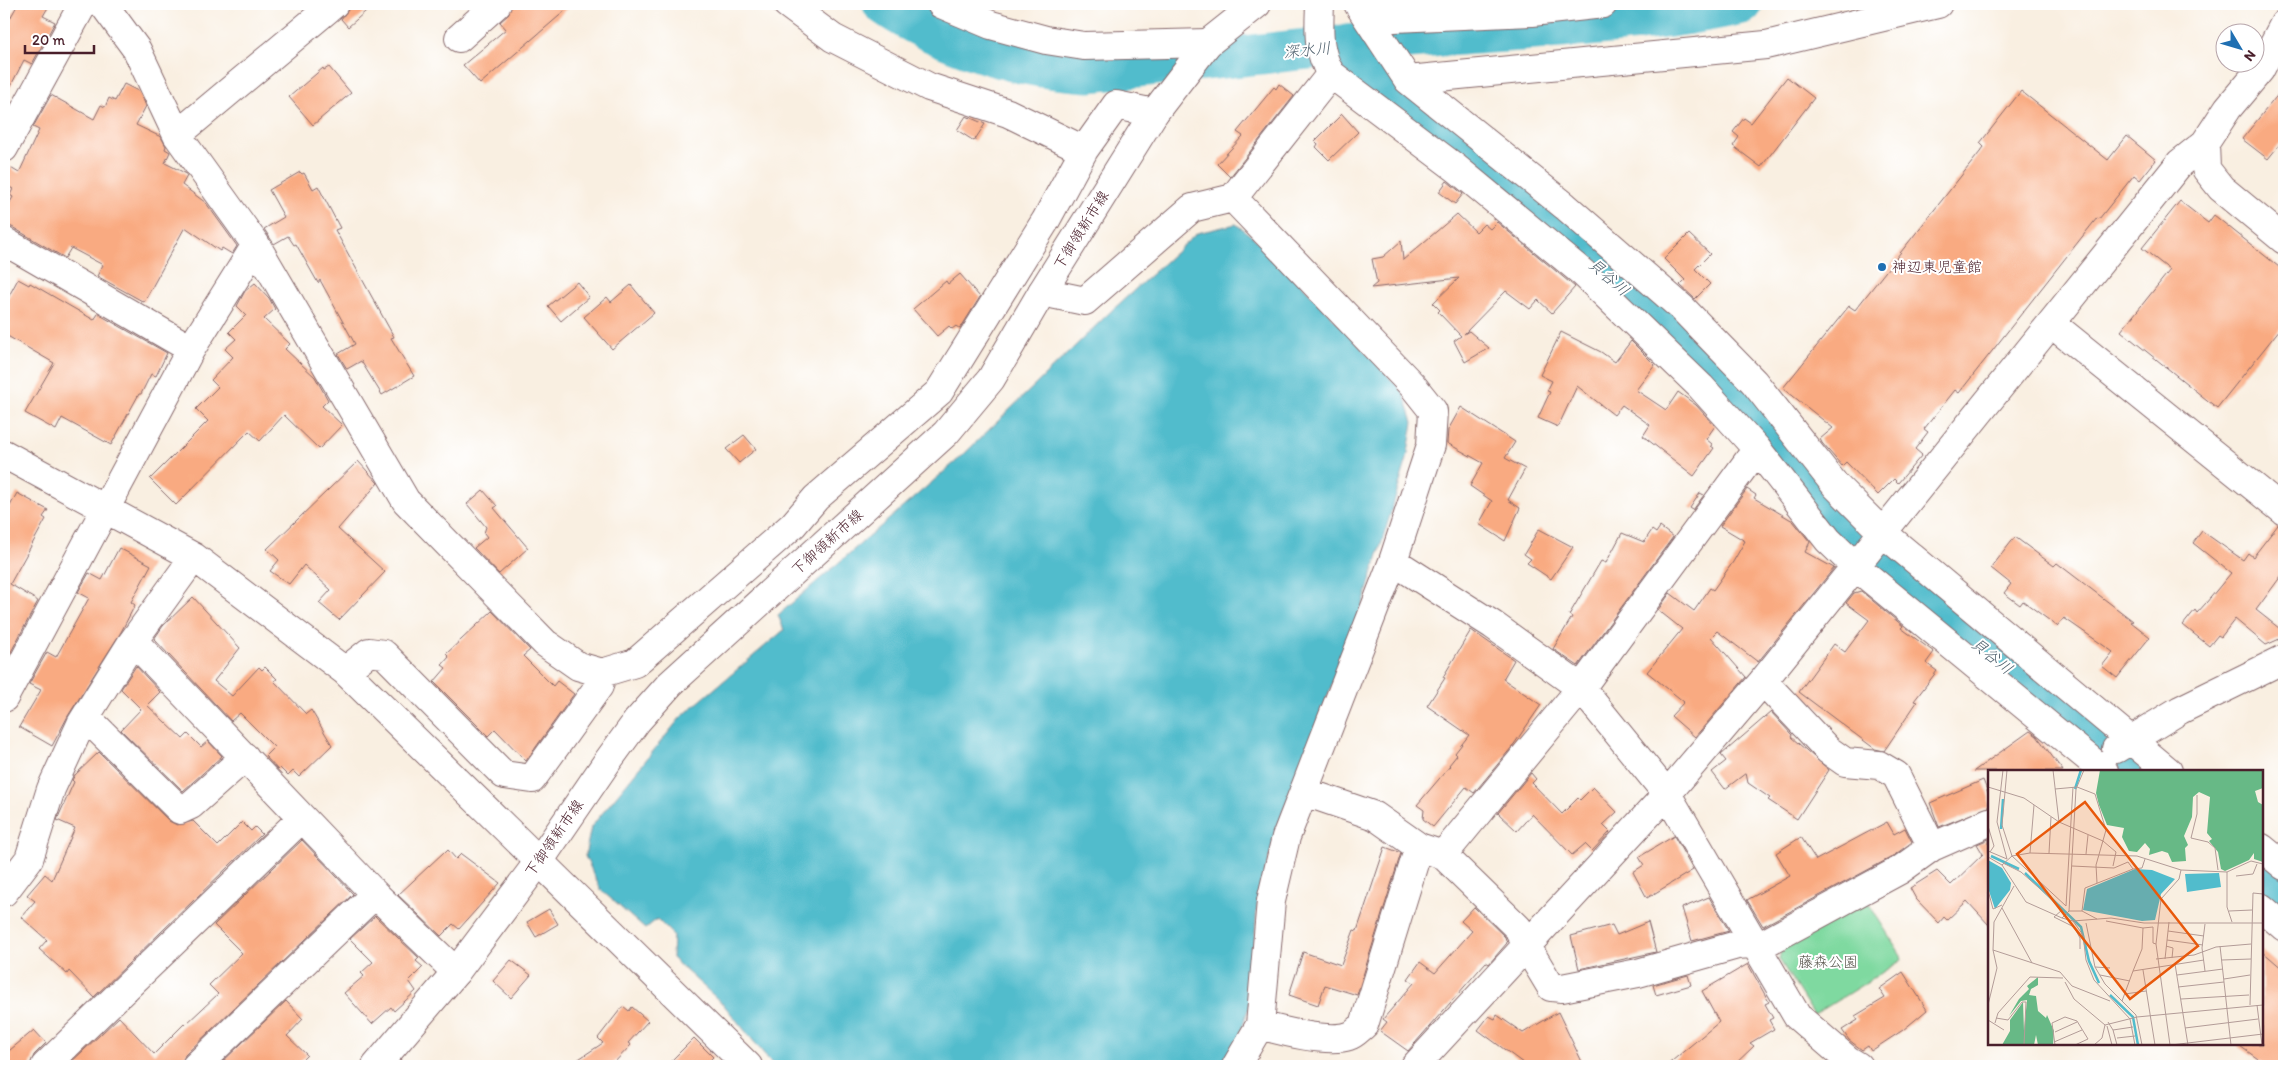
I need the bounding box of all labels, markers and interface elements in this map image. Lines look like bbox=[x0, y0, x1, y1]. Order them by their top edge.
scale bar bbox=[25, 22, 94, 54]
north arrow bbox=[2216, 22, 2266, 72]
text: 20 m bbox=[32, 31, 66, 49]
water label: 深水川 bbox=[1282, 38, 1332, 62]
text: N bbox=[2240, 47, 2259, 65]
street label: 下御領新市線 bbox=[1050, 187, 1112, 273]
water label: 貝谷川 bbox=[1585, 254, 1633, 300]
place label: 神辺東児童館 bbox=[1892, 258, 1982, 276]
marker: 神辺東児童館 bbox=[1876, 261, 1888, 273]
street label: 下御領新市線 bbox=[788, 505, 866, 579]
water label: 貝谷川 bbox=[1967, 634, 2017, 678]
inset map bbox=[1988, 770, 2263, 1045]
street label: 下御領新市線 bbox=[521, 796, 587, 880]
park label: 藤森公園 bbox=[1798, 953, 1858, 971]

